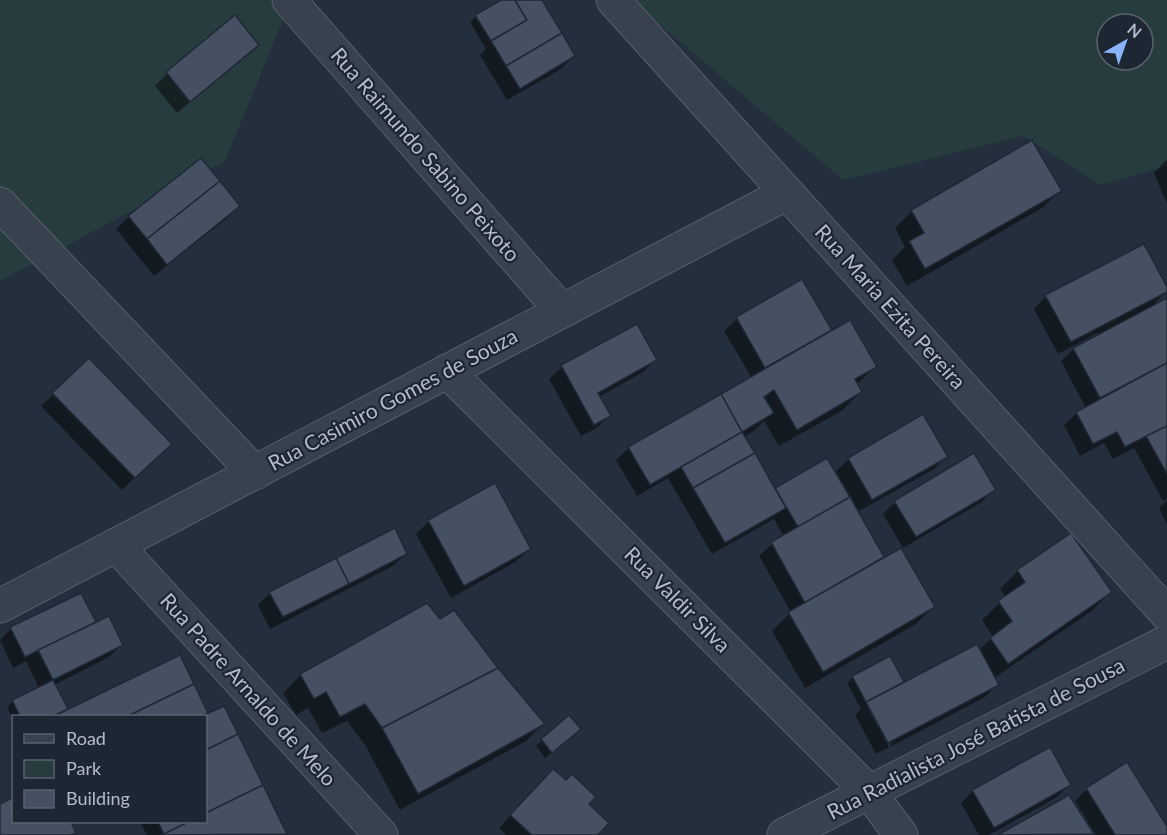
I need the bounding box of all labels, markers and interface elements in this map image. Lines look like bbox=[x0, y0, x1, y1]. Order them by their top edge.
north arrow bbox=[1095, 12, 1155, 72]
text: N bbox=[1124, 19, 1146, 41]
street label: Rua Raimundo Sabino Peixoto bbox=[326, 42, 526, 266]
street label: Rua Maria Ezita Pereira bbox=[811, 219, 972, 393]
street label: Rua Casimiro Gomes de Souza bbox=[263, 322, 521, 475]
street label: Rua Valdir Silva bbox=[620, 541, 736, 657]
street label: Rua Padre Arnaldo de Melo bbox=[156, 587, 342, 791]
street label: Rua Radialista José Batista de Sousa bbox=[822, 652, 1128, 824]
legend bbox=[12, 715, 207, 823]
text: Road bbox=[66, 727, 106, 749]
text: Park bbox=[66, 757, 102, 779]
text: Building bbox=[66, 787, 130, 809]

